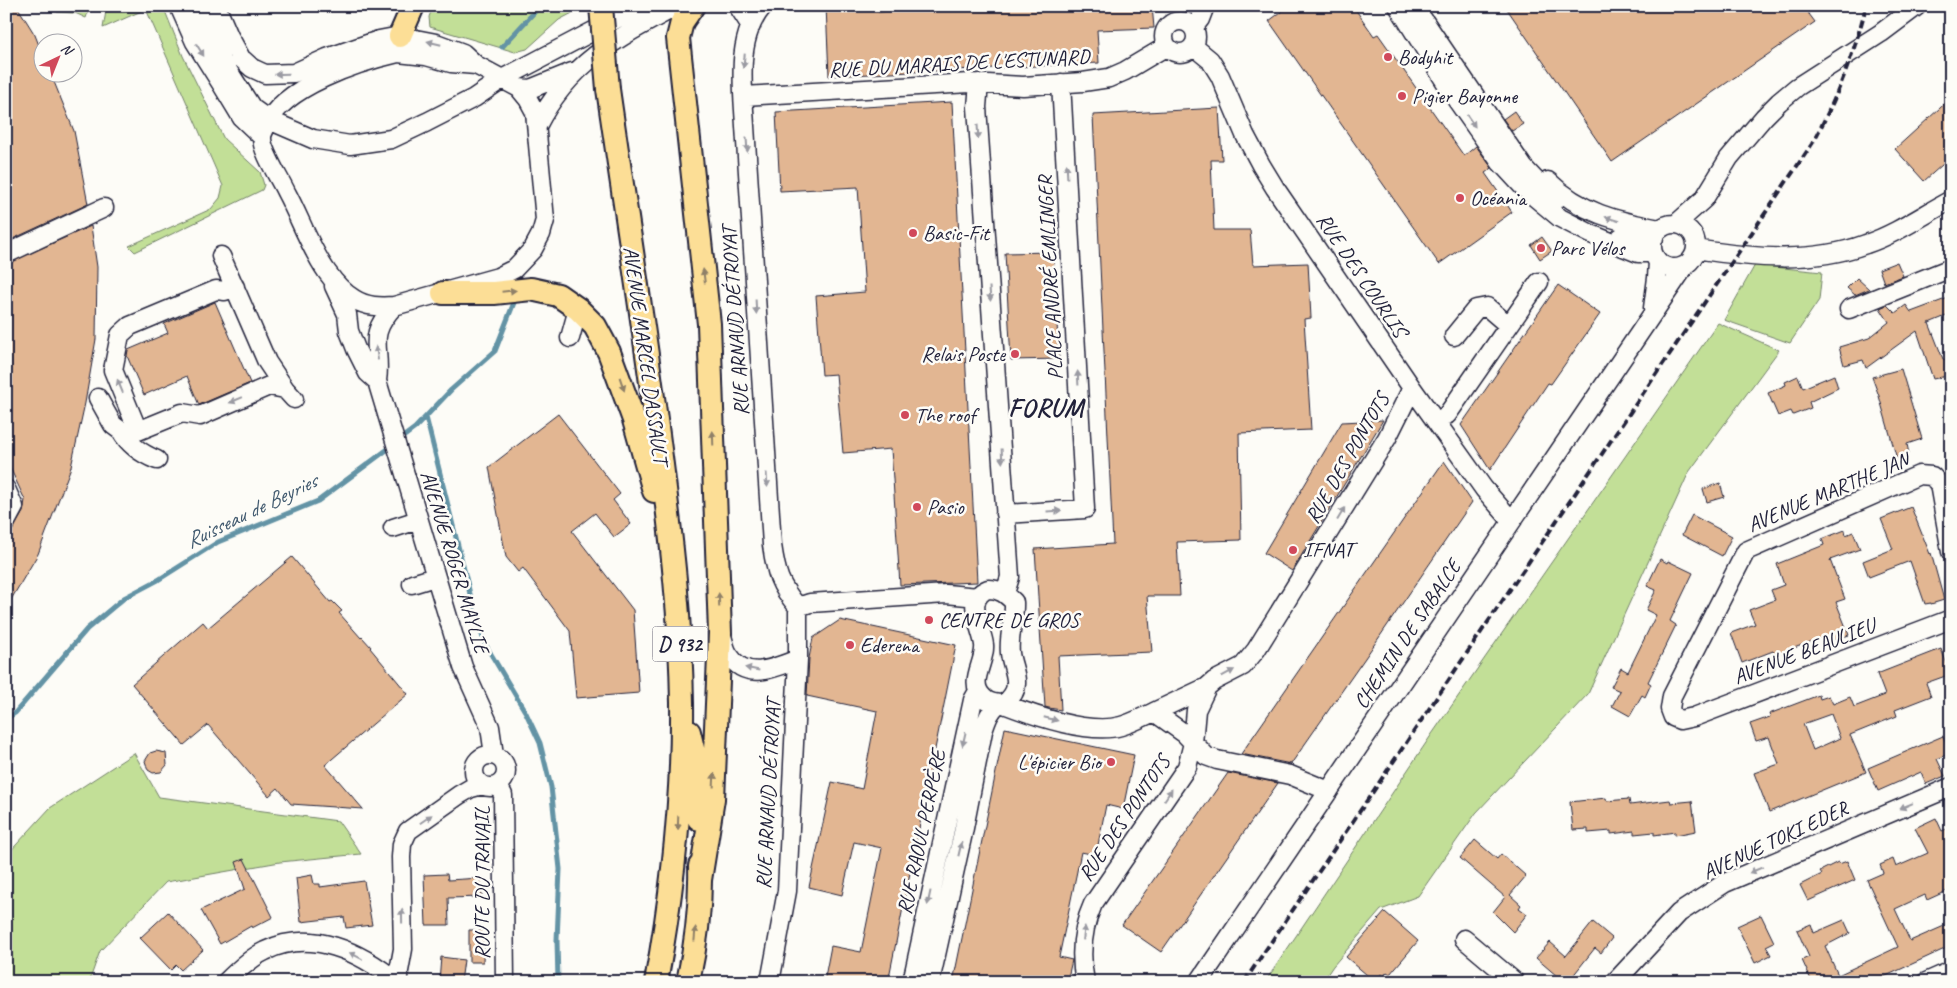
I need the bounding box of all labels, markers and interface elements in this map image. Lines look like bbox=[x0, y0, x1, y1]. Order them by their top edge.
north arrow bbox=[32, 32, 82, 82]
one-way arrow bbox=[427, 39, 442, 47]
text: N bbox=[58, 40, 77, 60]
street label: RUE DU MARAIS DE L'ESTUNARD bbox=[828, 43, 1092, 83]
one-way arrow bbox=[196, 44, 205, 57]
place label: Bodyhit bbox=[1398, 44, 1454, 70]
marker: Bodyhit bbox=[1382, 51, 1394, 63]
one-way arrow bbox=[740, 53, 748, 69]
one-way arrow bbox=[273, 70, 289, 78]
place label: Pigier Bayonne bbox=[1412, 83, 1518, 109]
marker: Pigier Bayonne bbox=[1396, 90, 1408, 102]
one-way arrow bbox=[1466, 114, 1477, 127]
one-way arrow bbox=[975, 124, 983, 140]
one-way arrow bbox=[743, 137, 751, 153]
one-way arrow bbox=[1062, 163, 1070, 179]
street label: PLACE ANDRÉ EMLINGER bbox=[1032, 173, 1068, 381]
place label: Océania bbox=[1470, 185, 1528, 211]
marker: Océania bbox=[1454, 192, 1466, 204]
street label: RUE DES COURLIS bbox=[1311, 208, 1415, 345]
one-way arrow bbox=[1604, 215, 1619, 223]
place label: Basic-Fit bbox=[923, 220, 991, 246]
street label: RUE ARNAUD DÉTROYAT bbox=[715, 221, 755, 417]
marker: Basic-Fit bbox=[907, 227, 919, 239]
place label: Parc Vélos bbox=[1551, 235, 1626, 261]
marker: Parc Vélos bbox=[1535, 242, 1547, 254]
street label: AVENUE MARCEL DASSAULT bbox=[618, 245, 675, 471]
one-way arrow bbox=[700, 267, 708, 283]
one-way arrow bbox=[986, 286, 994, 302]
one-way arrow bbox=[502, 287, 518, 295]
one-way arrow bbox=[753, 300, 761, 316]
place label: Relais Poste bbox=[921, 341, 1006, 367]
one-way arrow bbox=[373, 345, 381, 361]
marker: Relais Poste bbox=[1009, 348, 1021, 360]
one-way arrow bbox=[1074, 370, 1082, 386]
one-way arrow bbox=[619, 377, 626, 392]
one-way arrow bbox=[116, 378, 124, 393]
street label: RUE DES PONTOTS bbox=[1299, 386, 1396, 528]
district label: FORUM bbox=[1008, 391, 1086, 424]
one-way arrow bbox=[229, 397, 243, 405]
place label: The roof bbox=[915, 402, 980, 428]
marker: The roof bbox=[899, 409, 911, 421]
one-way arrow bbox=[709, 429, 717, 445]
street label: AVENUE MARTHE JAN bbox=[1744, 445, 1915, 538]
one-way arrow bbox=[998, 448, 1006, 464]
water label: Ruisseau de Beyries bbox=[181, 466, 324, 555]
street label: AVENUE ROGER MAYLIE bbox=[415, 468, 496, 659]
one-way arrow bbox=[764, 472, 772, 488]
place label: Pasio bbox=[927, 494, 965, 520]
marker: Pasio bbox=[911, 501, 923, 513]
one-way arrow bbox=[1046, 506, 1062, 514]
one-way arrow bbox=[1336, 507, 1345, 520]
place label: IFNAT bbox=[1303, 537, 1359, 563]
marker: IFNAT bbox=[1287, 544, 1299, 556]
street label: CHEMIN DE SABALCE bbox=[1348, 553, 1468, 713]
one-way arrow bbox=[715, 592, 723, 608]
place label: CENTRE DE GROS bbox=[939, 607, 1082, 633]
street label: AVENUE BEAULIEU bbox=[1730, 611, 1882, 690]
marker: CENTRE DE GROS bbox=[923, 614, 935, 626]
road number: D 932 bbox=[652, 626, 708, 662]
place label: Ederena bbox=[860, 632, 921, 658]
marker: Ederena bbox=[844, 639, 856, 651]
one-way arrow bbox=[744, 665, 759, 673]
one-way arrow bbox=[1221, 669, 1235, 677]
street label: RUE ARNAUD DÉTROYAT bbox=[750, 694, 786, 889]
one-way arrow bbox=[1043, 715, 1058, 723]
one-way arrow bbox=[960, 731, 968, 747]
street label: RUE RAOUL PERPÈRE bbox=[891, 745, 952, 917]
street label: RUE DES PONTOTS bbox=[1072, 748, 1177, 886]
place label: L'épicier Bio bbox=[1018, 749, 1104, 775]
marker: L'épicier Bio bbox=[1105, 756, 1117, 768]
one-way arrow bbox=[710, 772, 718, 788]
one-way arrow bbox=[1163, 789, 1172, 802]
street label: AVENUE TOKI EDER bbox=[1698, 794, 1853, 885]
one-way arrow bbox=[1899, 802, 1913, 810]
street label: ROUTE DU TRAVAIL bbox=[469, 806, 495, 959]
one-way arrow bbox=[419, 814, 432, 824]
one-way arrow bbox=[673, 815, 681, 831]
one-way arrow bbox=[956, 841, 964, 856]
one-way arrow bbox=[1749, 866, 1764, 874]
one-way arrow bbox=[925, 890, 933, 905]
one-way arrow bbox=[398, 908, 406, 924]
one-way arrow bbox=[692, 925, 700, 941]
one-way arrow bbox=[1081, 925, 1089, 941]
one-way arrow bbox=[348, 952, 363, 960]

